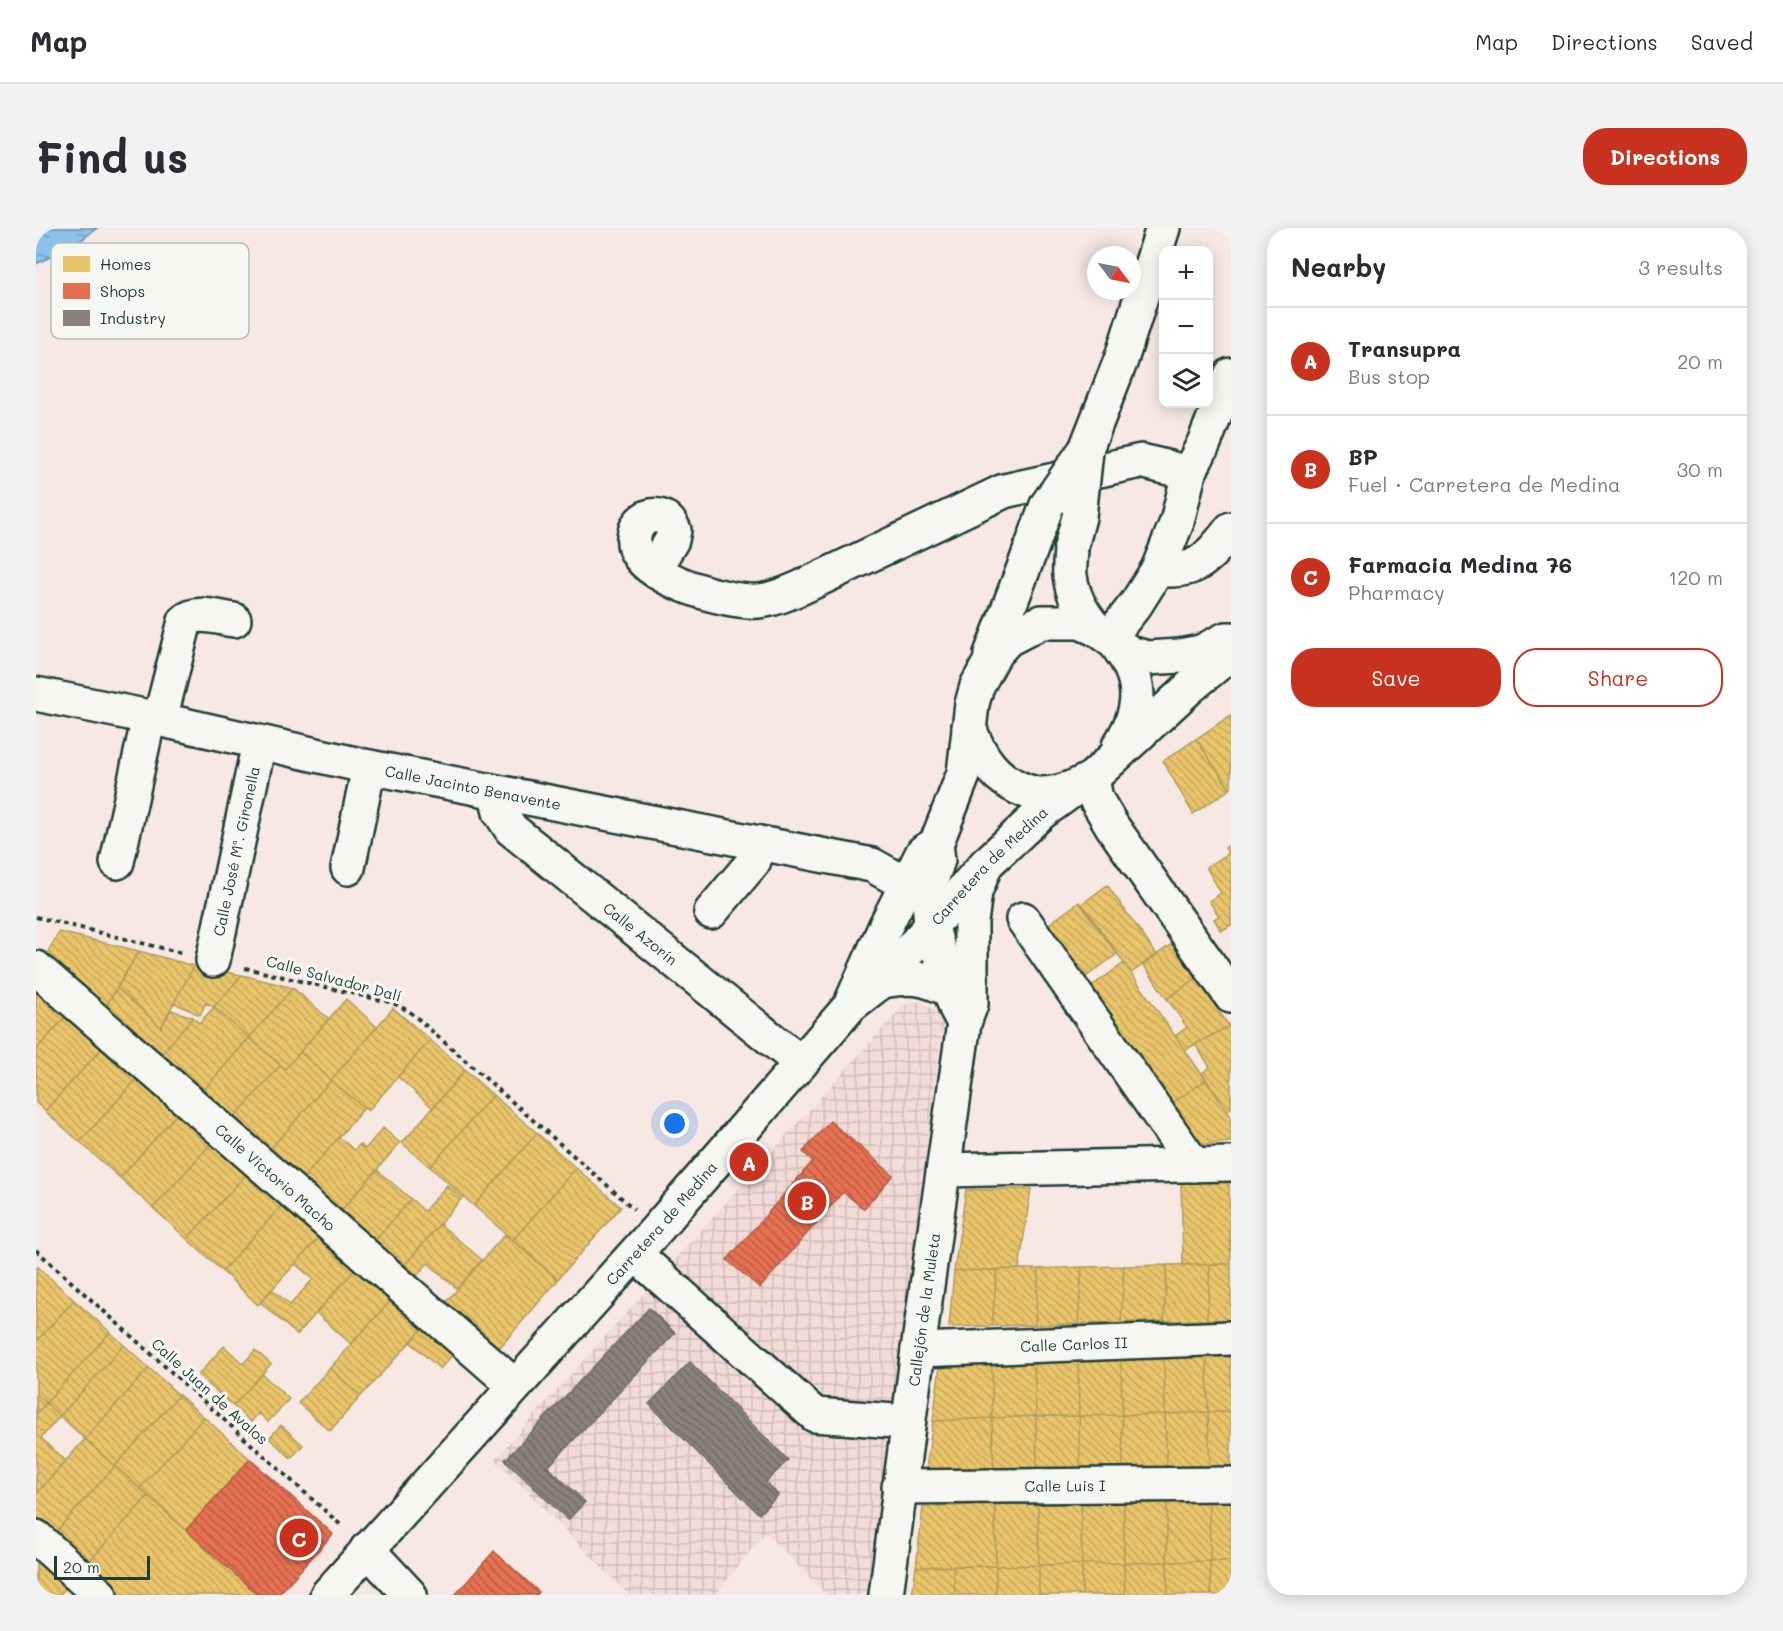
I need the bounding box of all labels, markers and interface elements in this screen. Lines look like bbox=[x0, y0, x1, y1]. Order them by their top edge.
text: Map bbox=[30, 23, 87, 59]
text: Map bbox=[1475, 28, 1518, 55]
text: Directions bbox=[1551, 28, 1658, 55]
text: Saved bbox=[1691, 28, 1753, 55]
button: Directions bbox=[1583, 128, 1747, 185]
text: Find us bbox=[36, 129, 188, 184]
legend bbox=[51, 243, 249, 339]
north arrow bbox=[1087, 246, 1141, 300]
map controls bbox=[1159, 246, 1213, 408]
button: + bbox=[1159, 246, 1213, 300]
text: Nearby bbox=[1291, 250, 1386, 284]
text: Homes bbox=[100, 253, 151, 274]
text: 3 results bbox=[1638, 254, 1723, 280]
text: Shops bbox=[100, 280, 145, 301]
button: − bbox=[1159, 300, 1213, 354]
text: Industry bbox=[100, 307, 166, 328]
text: Transupra bbox=[1348, 334, 1461, 363]
text: A bbox=[1304, 348, 1317, 374]
text: 20 m bbox=[1677, 348, 1723, 374]
button: layers bbox=[1159, 354, 1213, 408]
text: Bus stop bbox=[1348, 363, 1430, 389]
text: BP bbox=[1348, 442, 1378, 471]
text: B bbox=[1304, 456, 1317, 482]
text: 30 m bbox=[1677, 456, 1723, 482]
text: Fuel · Carretera de Medina bbox=[1348, 471, 1620, 497]
text: Farmacia Medina 76 bbox=[1348, 550, 1572, 579]
text: C bbox=[1303, 564, 1318, 590]
text: 120 m bbox=[1668, 564, 1723, 590]
text: Pharmacy bbox=[1348, 579, 1445, 605]
button: Save bbox=[1291, 648, 1501, 707]
button: Share bbox=[1513, 648, 1723, 707]
street label: Calle Jacinto Benavente bbox=[383, 760, 563, 814]
street label: Calle José Mª. Gironella bbox=[208, 764, 264, 938]
street label: Carretera de Medina bbox=[927, 802, 1052, 929]
street label: Calle Azorín bbox=[599, 897, 682, 969]
street label: Calle Salvador Dalí bbox=[264, 950, 404, 1006]
your location bbox=[660, 1109, 689, 1138]
street label: Calle Victorio Macho bbox=[211, 1119, 340, 1235]
pin: A bbox=[730, 1140, 768, 1184]
street label: Carretera de Medina bbox=[601, 1157, 721, 1289]
pin: B bbox=[788, 1178, 826, 1224]
street label: Callejón de la Muleta bbox=[903, 1231, 944, 1387]
street label: Calle Carlos II bbox=[1020, 1332, 1128, 1356]
street label: Calle Juan de Avalos bbox=[147, 1333, 273, 1449]
street label: Calle Luis I bbox=[1024, 1475, 1106, 1496]
pin: C bbox=[280, 1516, 318, 1560]
scale bar bbox=[54, 1553, 150, 1580]
text: 20 m bbox=[63, 1556, 100, 1577]

